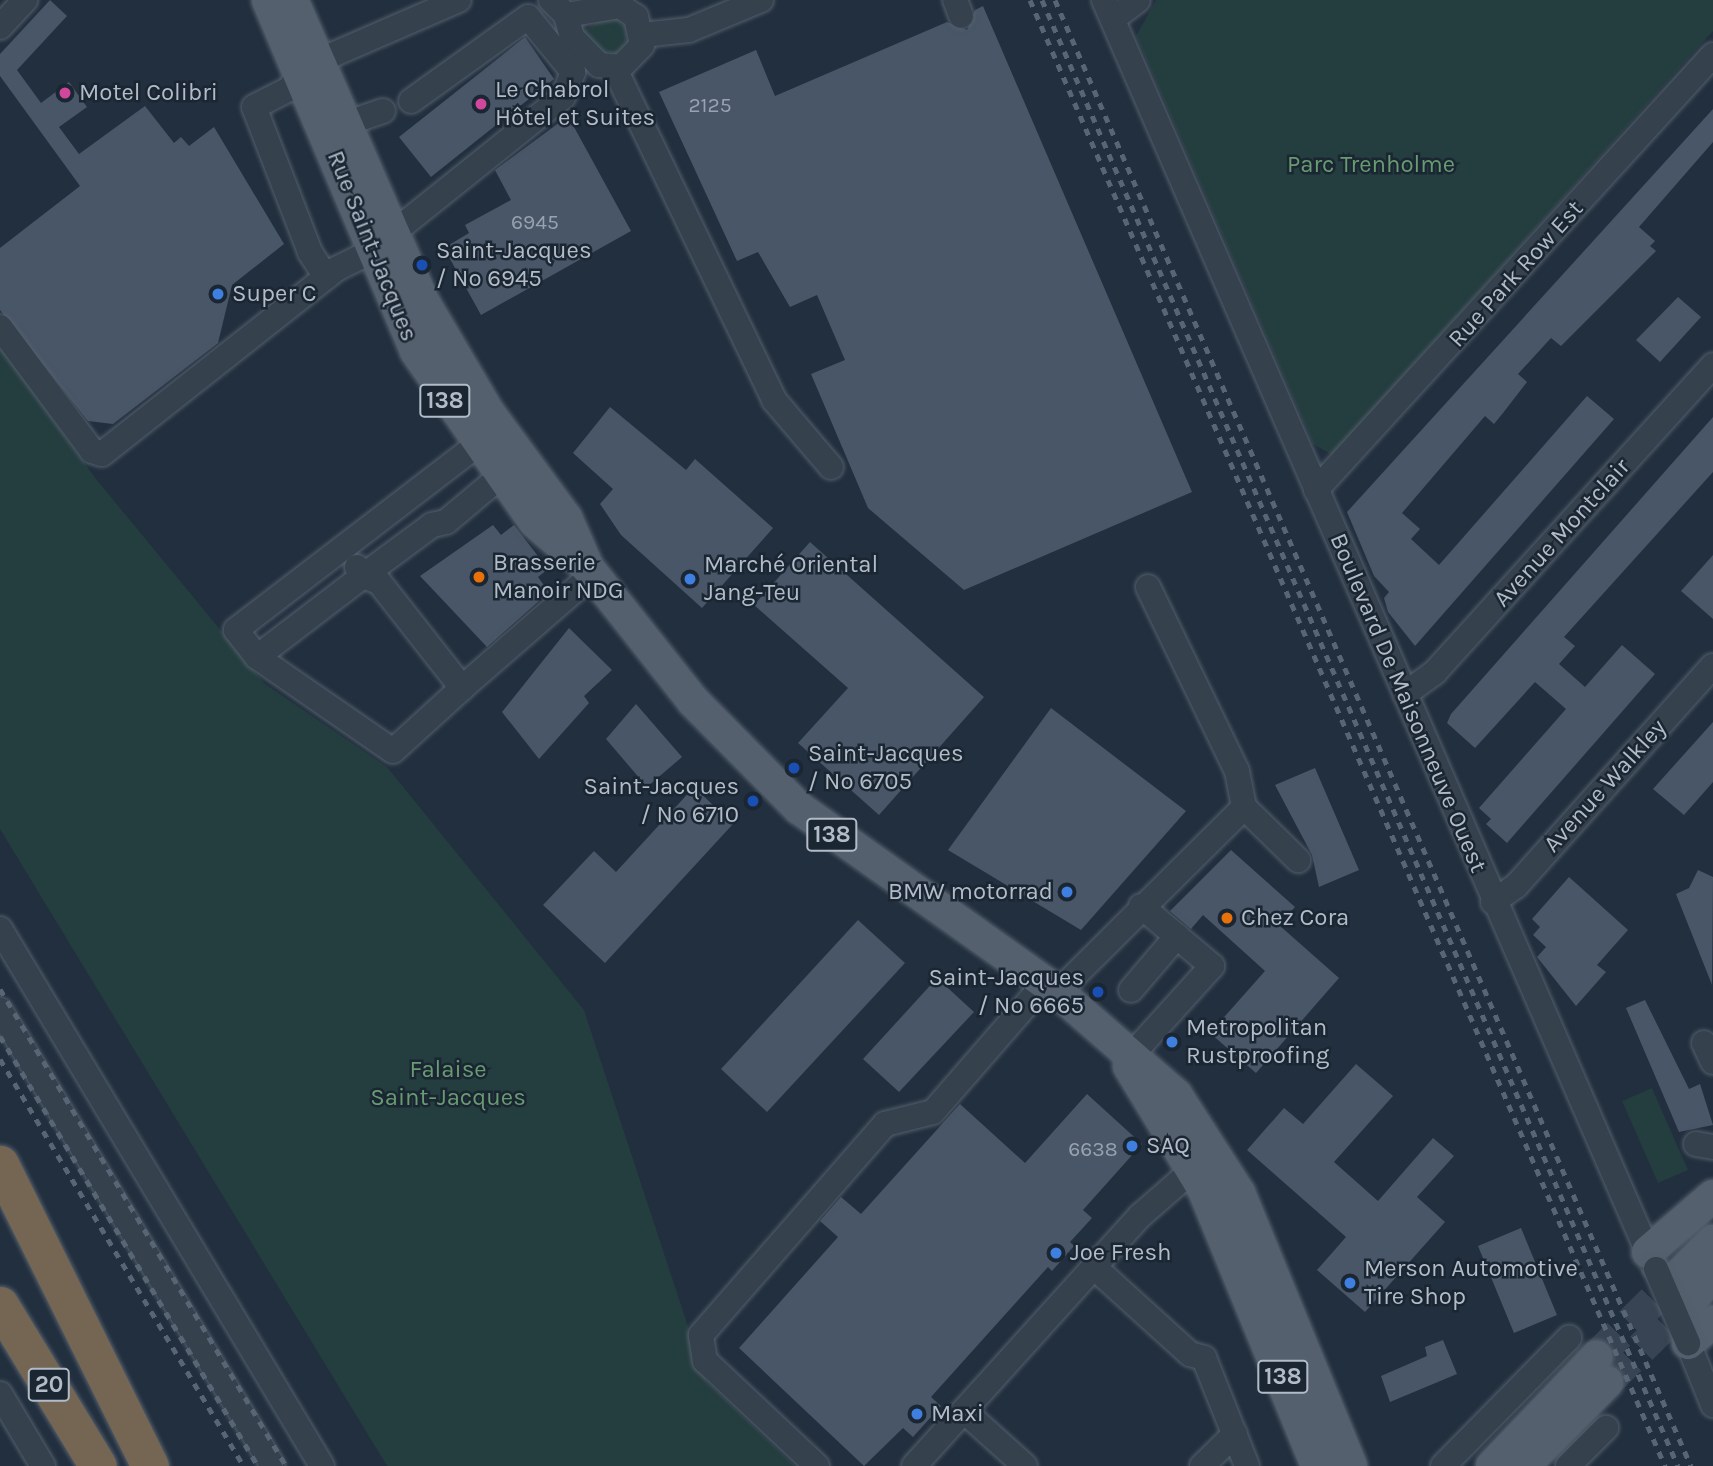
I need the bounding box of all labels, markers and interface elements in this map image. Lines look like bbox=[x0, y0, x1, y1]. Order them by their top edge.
place label: Le Chabrol Hôtel et Suites bbox=[495, 76, 655, 132]
place label: Motel Colibri bbox=[79, 79, 218, 107]
marker: Motel Colibri bbox=[57, 85, 73, 101]
house number: 2125 bbox=[688, 92, 732, 118]
marker: Le Chabrol Hôtel et Suites bbox=[473, 96, 489, 112]
street label: Rue Saint-Jacques bbox=[321, 147, 423, 345]
park label: Parc Trenholme bbox=[1287, 151, 1455, 179]
street label: Rue Park Row Est bbox=[1443, 195, 1589, 353]
house number: 6945 bbox=[511, 209, 559, 235]
place label: Saint-Jacques / No 6945 bbox=[436, 237, 592, 293]
marker: Saint-Jacques / No 6945 bbox=[414, 257, 430, 273]
place label: Super C bbox=[232, 280, 316, 308]
marker: Super C bbox=[210, 286, 226, 302]
road number: 138 bbox=[419, 382, 471, 420]
street label: Avenue Montclair bbox=[1488, 453, 1636, 613]
street label: Boulevard De Maisonneuve Ouest bbox=[1323, 529, 1493, 877]
place label: Brasserie Manoir NDG bbox=[493, 549, 623, 605]
place label: Marché Oriental Jang-Teu bbox=[704, 551, 878, 607]
marker: Brasserie Manoir NDG bbox=[471, 569, 487, 585]
marker: Marché Oriental Jang-Teu bbox=[682, 571, 698, 587]
street label: Avenue Walkley bbox=[1538, 714, 1672, 858]
place label: Saint-Jacques / No 6705 bbox=[808, 740, 964, 796]
marker: Saint-Jacques / No 6705 bbox=[786, 760, 802, 776]
place label: Saint-Jacques / No 6710 bbox=[583, 773, 739, 829]
marker: Saint-Jacques / No 6710 bbox=[745, 793, 761, 809]
road number: 138 bbox=[806, 816, 858, 855]
place label: BMW motorrad bbox=[888, 878, 1053, 906]
marker: BMW motorrad bbox=[1059, 884, 1075, 900]
place label: Chez Cora bbox=[1241, 904, 1349, 932]
marker: Chez Cora bbox=[1219, 910, 1235, 926]
place label: Saint-Jacques / No 6665 bbox=[928, 964, 1084, 1020]
marker: Saint-Jacques / No 6665 bbox=[1090, 984, 1106, 1000]
place label: Metropolitan Rustproofing bbox=[1186, 1014, 1329, 1070]
marker: Metropolitan Rustproofing bbox=[1164, 1034, 1180, 1050]
park label: Falaise Saint-Jacques bbox=[370, 1056, 526, 1112]
place label: SAQ bbox=[1146, 1132, 1190, 1160]
house number: 6638 bbox=[1068, 1136, 1118, 1162]
marker: SAQ bbox=[1124, 1138, 1140, 1154]
place label: Joe Fresh bbox=[1070, 1239, 1171, 1267]
marker: Joe Fresh bbox=[1048, 1245, 1064, 1261]
place label: Merson Automotive Tire Shop bbox=[1364, 1255, 1578, 1311]
marker: Merson Automotive Tire Shop bbox=[1342, 1275, 1358, 1291]
road number: 138 bbox=[1257, 1358, 1309, 1396]
road number: 20 bbox=[26, 1366, 72, 1404]
place label: Maxi bbox=[931, 1400, 984, 1428]
marker: Maxi bbox=[909, 1406, 925, 1422]

